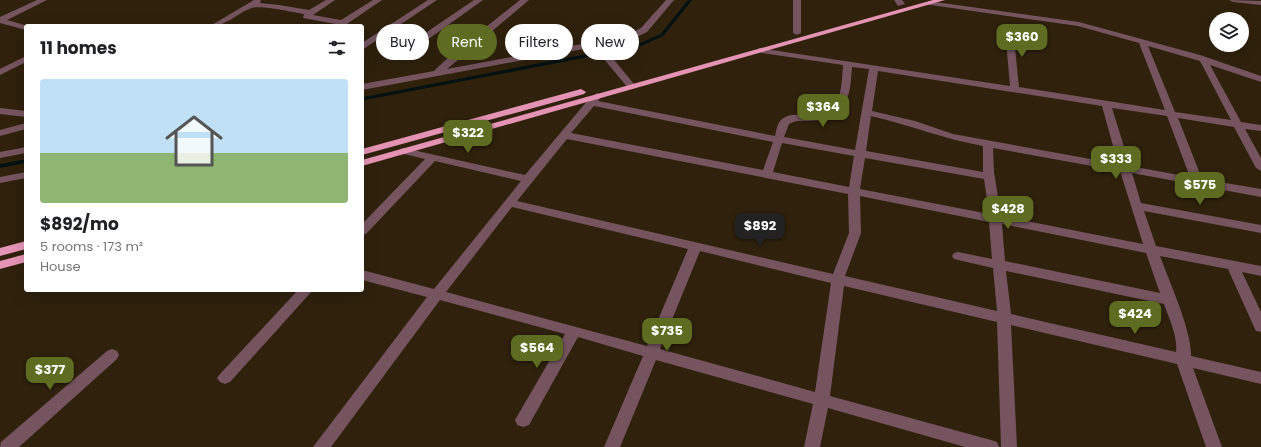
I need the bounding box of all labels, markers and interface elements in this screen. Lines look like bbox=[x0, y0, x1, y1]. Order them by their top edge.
map controls bbox=[1209, 12, 1249, 52]
button: layers bbox=[1209, 12, 1249, 52]
chip: Buy bbox=[376, 24, 429, 60]
chip: Rent bbox=[437, 24, 497, 60]
chip: Filters bbox=[505, 24, 573, 60]
chip: New bbox=[581, 24, 639, 60]
pin: $360 bbox=[998, 24, 1046, 58]
text: $360 bbox=[1005, 27, 1039, 46]
text: 11 homes bbox=[40, 36, 117, 60]
icon: filters bbox=[326, 37, 348, 59]
pin: $364 bbox=[799, 94, 847, 128]
text: $364 bbox=[806, 97, 840, 116]
icon: home bbox=[158, 105, 230, 177]
pin: $322 bbox=[444, 120, 492, 154]
text: $322 bbox=[452, 123, 484, 142]
pin: $333 bbox=[1092, 146, 1140, 180]
text: $333 bbox=[1100, 149, 1132, 168]
pin: $575 bbox=[1176, 172, 1224, 206]
text: $575 bbox=[1184, 175, 1216, 194]
pin: $428 bbox=[984, 196, 1032, 230]
text: $428 bbox=[991, 199, 1025, 218]
text: $892/mo bbox=[40, 212, 119, 236]
pin: $892 bbox=[736, 213, 784, 247]
text: $892 bbox=[744, 216, 776, 235]
text: 5 rooms · 173 m² bbox=[40, 237, 143, 256]
text: House bbox=[40, 257, 80, 276]
pin: $424 bbox=[1111, 301, 1159, 335]
text: $424 bbox=[1118, 304, 1152, 323]
pin: $735 bbox=[643, 318, 691, 352]
text: $735 bbox=[651, 321, 683, 340]
pin: $564 bbox=[513, 335, 561, 369]
text: $564 bbox=[520, 338, 554, 357]
pin: $377 bbox=[26, 357, 74, 391]
text: $377 bbox=[35, 360, 65, 379]

